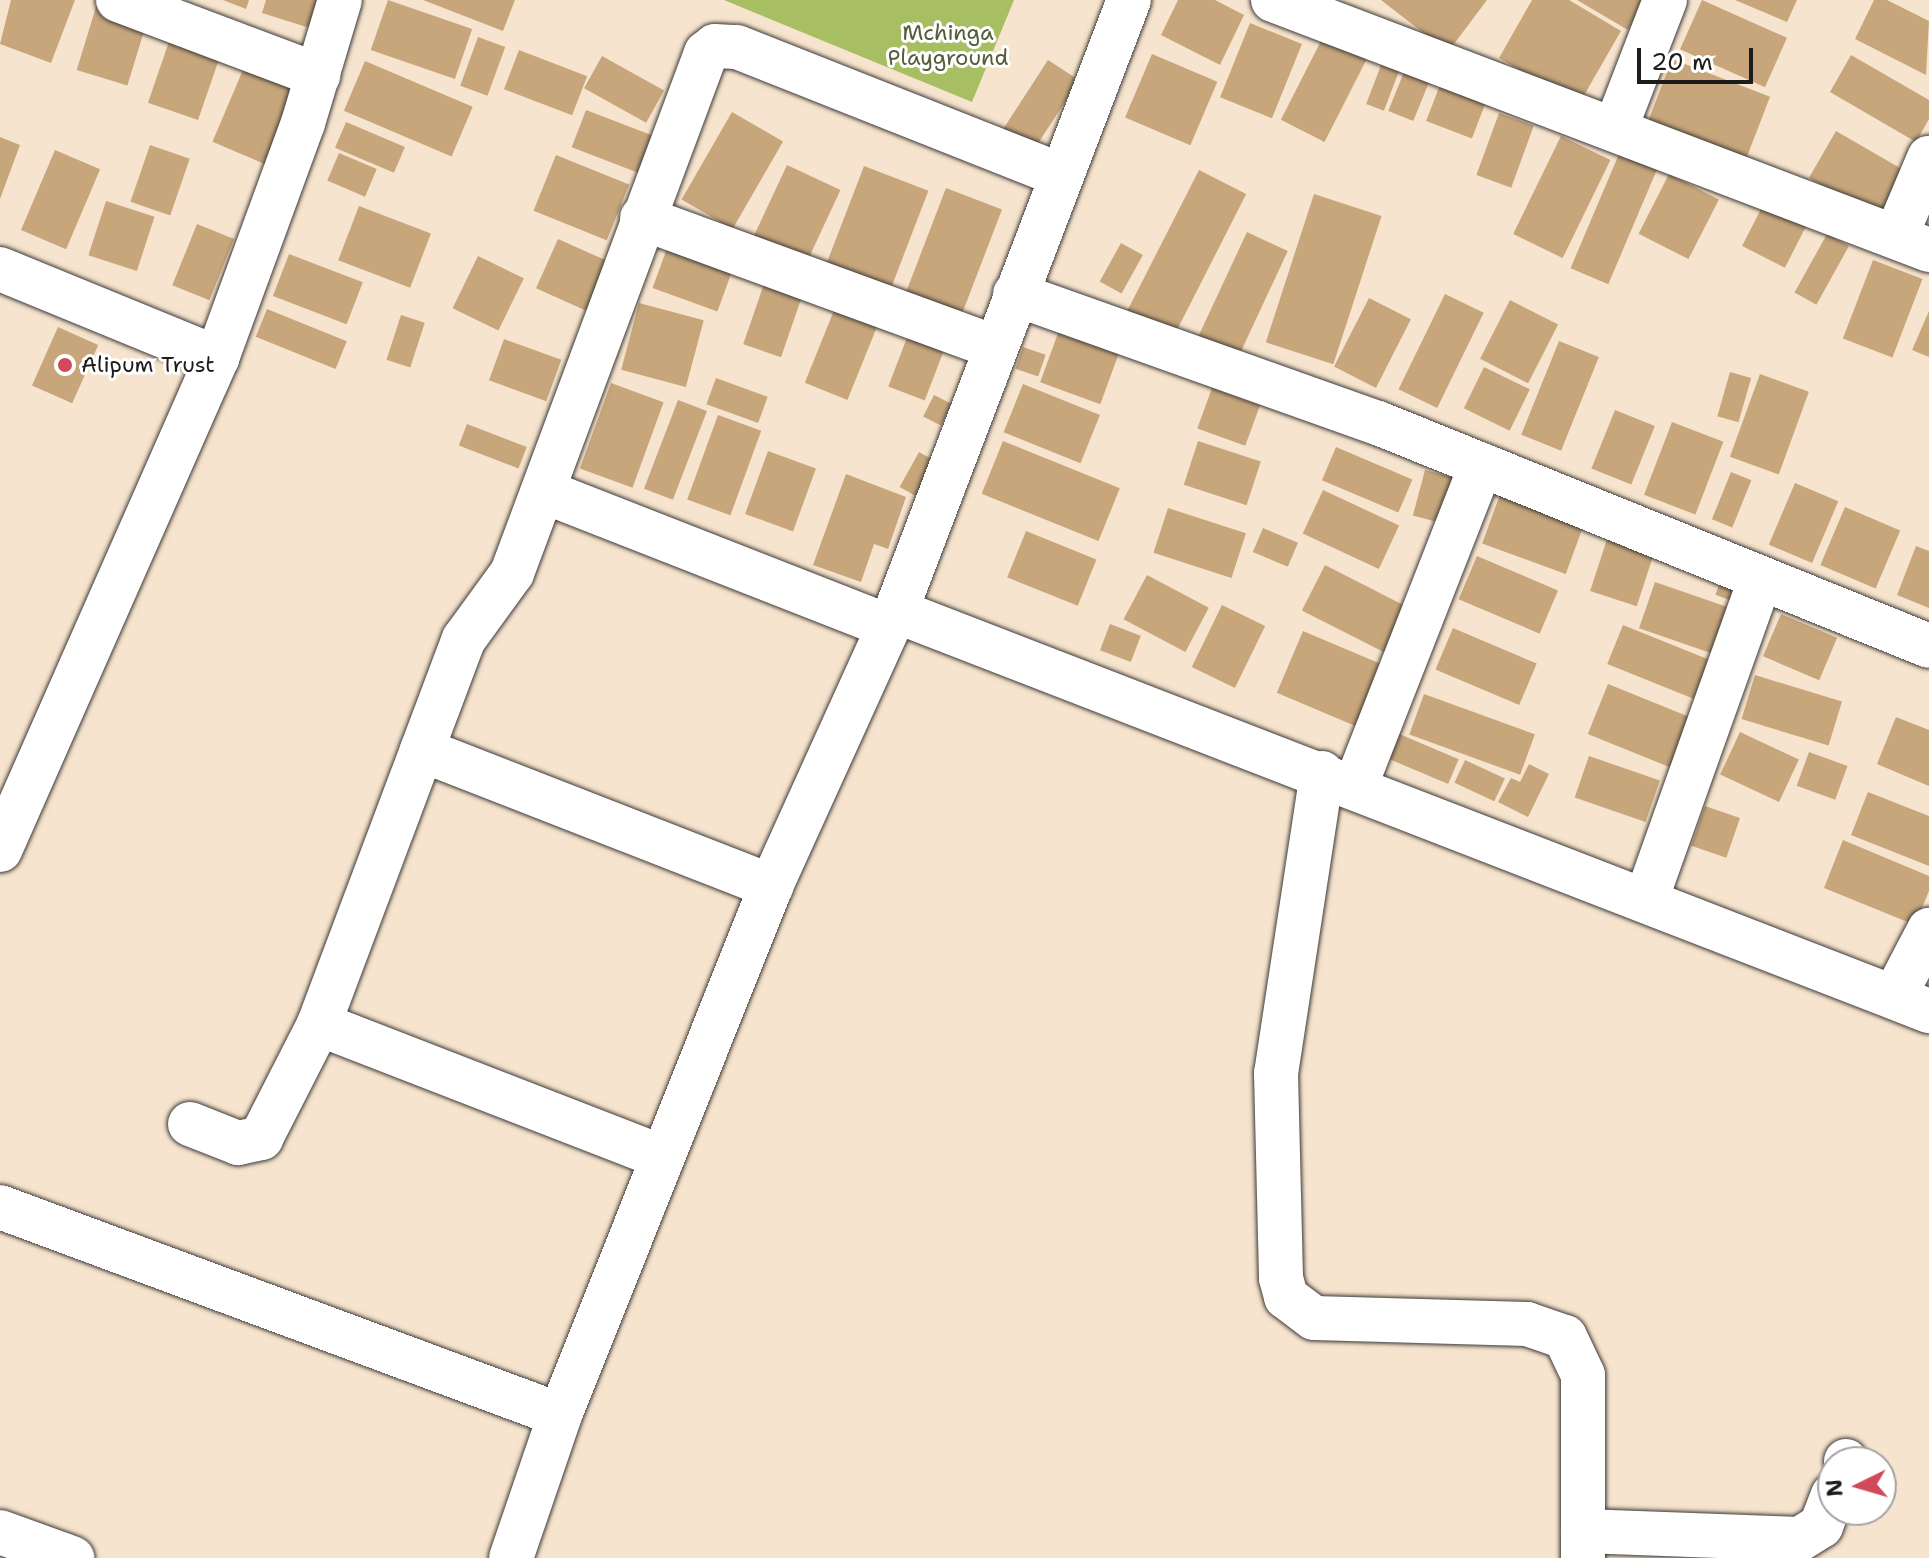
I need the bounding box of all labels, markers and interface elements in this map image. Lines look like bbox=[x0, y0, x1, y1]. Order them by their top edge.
park label: Mchinga Playground bbox=[888, 19, 1008, 70]
scale bar bbox=[1641, 32, 1757, 82]
text: 20 m bbox=[1651, 46, 1713, 78]
place label: Alipum Trust bbox=[81, 352, 215, 378]
marker: Alipum Trust bbox=[56, 356, 74, 374]
north arrow bbox=[1817, 1446, 1897, 1526]
text: N bbox=[1819, 1478, 1850, 1498]

